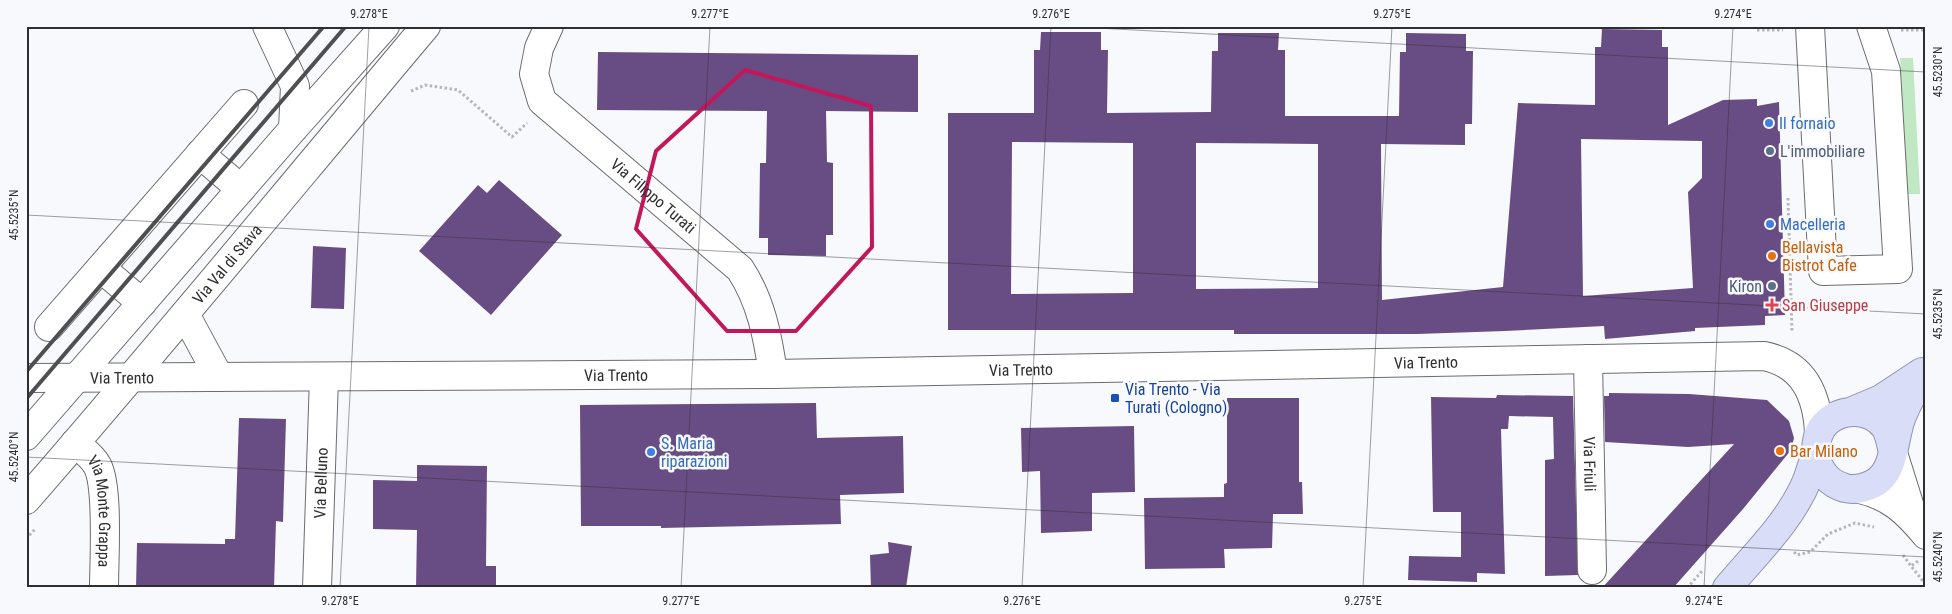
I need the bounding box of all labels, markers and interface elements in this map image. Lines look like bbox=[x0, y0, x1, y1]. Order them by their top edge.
text: 9.278°E bbox=[350, 7, 388, 21]
text: 9.277°E bbox=[691, 7, 729, 21]
text: 9.276°E bbox=[1032, 7, 1070, 21]
text: 9.275°E bbox=[1373, 7, 1411, 21]
text: 9.274°E bbox=[1714, 7, 1752, 21]
text: 45.5230°N bbox=[1931, 47, 1945, 97]
place label: Il fornaio bbox=[1779, 114, 1835, 133]
marker: Il fornaio bbox=[1763, 117, 1775, 129]
place label: L'immobiliare bbox=[1780, 142, 1865, 161]
marker: L'immobiliare bbox=[1764, 145, 1776, 157]
street label: Via Filippo Turati bbox=[607, 154, 700, 237]
text: 45.5235°N bbox=[7, 190, 21, 240]
place label: Macelleria bbox=[1780, 215, 1846, 234]
marker: Macelleria bbox=[1764, 218, 1776, 230]
street label: Via Val di Stava bbox=[188, 220, 266, 308]
place label: Bellavista Bistrot Cafe bbox=[1782, 238, 1857, 275]
marker: Bellavista Bistrot Cafe bbox=[1766, 250, 1778, 262]
place label: Kiron bbox=[1729, 277, 1762, 296]
marker: Kiron bbox=[1766, 280, 1778, 292]
text: 45.5235°N bbox=[1931, 289, 1945, 339]
place label: San Giuseppe bbox=[1782, 296, 1868, 315]
marker: San Giuseppe bbox=[1766, 299, 1778, 311]
street label: Via Trento bbox=[1394, 352, 1458, 372]
street label: Via Trento bbox=[989, 359, 1053, 380]
street label: Via Trento bbox=[584, 365, 648, 385]
street label: Via Trento bbox=[90, 368, 154, 387]
place label: Via Trento - Via Turati (Cologno) bbox=[1125, 380, 1227, 417]
marker: Via Trento - Via Turati (Cologno) bbox=[1109, 392, 1121, 404]
text: 45.5240°N bbox=[7, 432, 21, 482]
place label: S. Maria riparazioni bbox=[661, 434, 727, 471]
street label: Via Friuli bbox=[1580, 436, 1600, 492]
place label: Bar Milano bbox=[1790, 442, 1858, 461]
marker: Bar Milano bbox=[1774, 445, 1786, 457]
marker: S. Maria riparazioni bbox=[645, 446, 657, 458]
street label: Via Belluno bbox=[310, 447, 331, 519]
street label: Via Monte Grappa bbox=[84, 451, 115, 568]
text: 45.5240°N bbox=[1931, 532, 1945, 582]
text: 9.278°E bbox=[321, 594, 359, 608]
text: 9.277°E bbox=[662, 594, 700, 608]
text: 9.276°E bbox=[1003, 594, 1041, 608]
text: 9.275°E bbox=[1344, 594, 1382, 608]
text: 9.274°E bbox=[1685, 594, 1723, 608]

